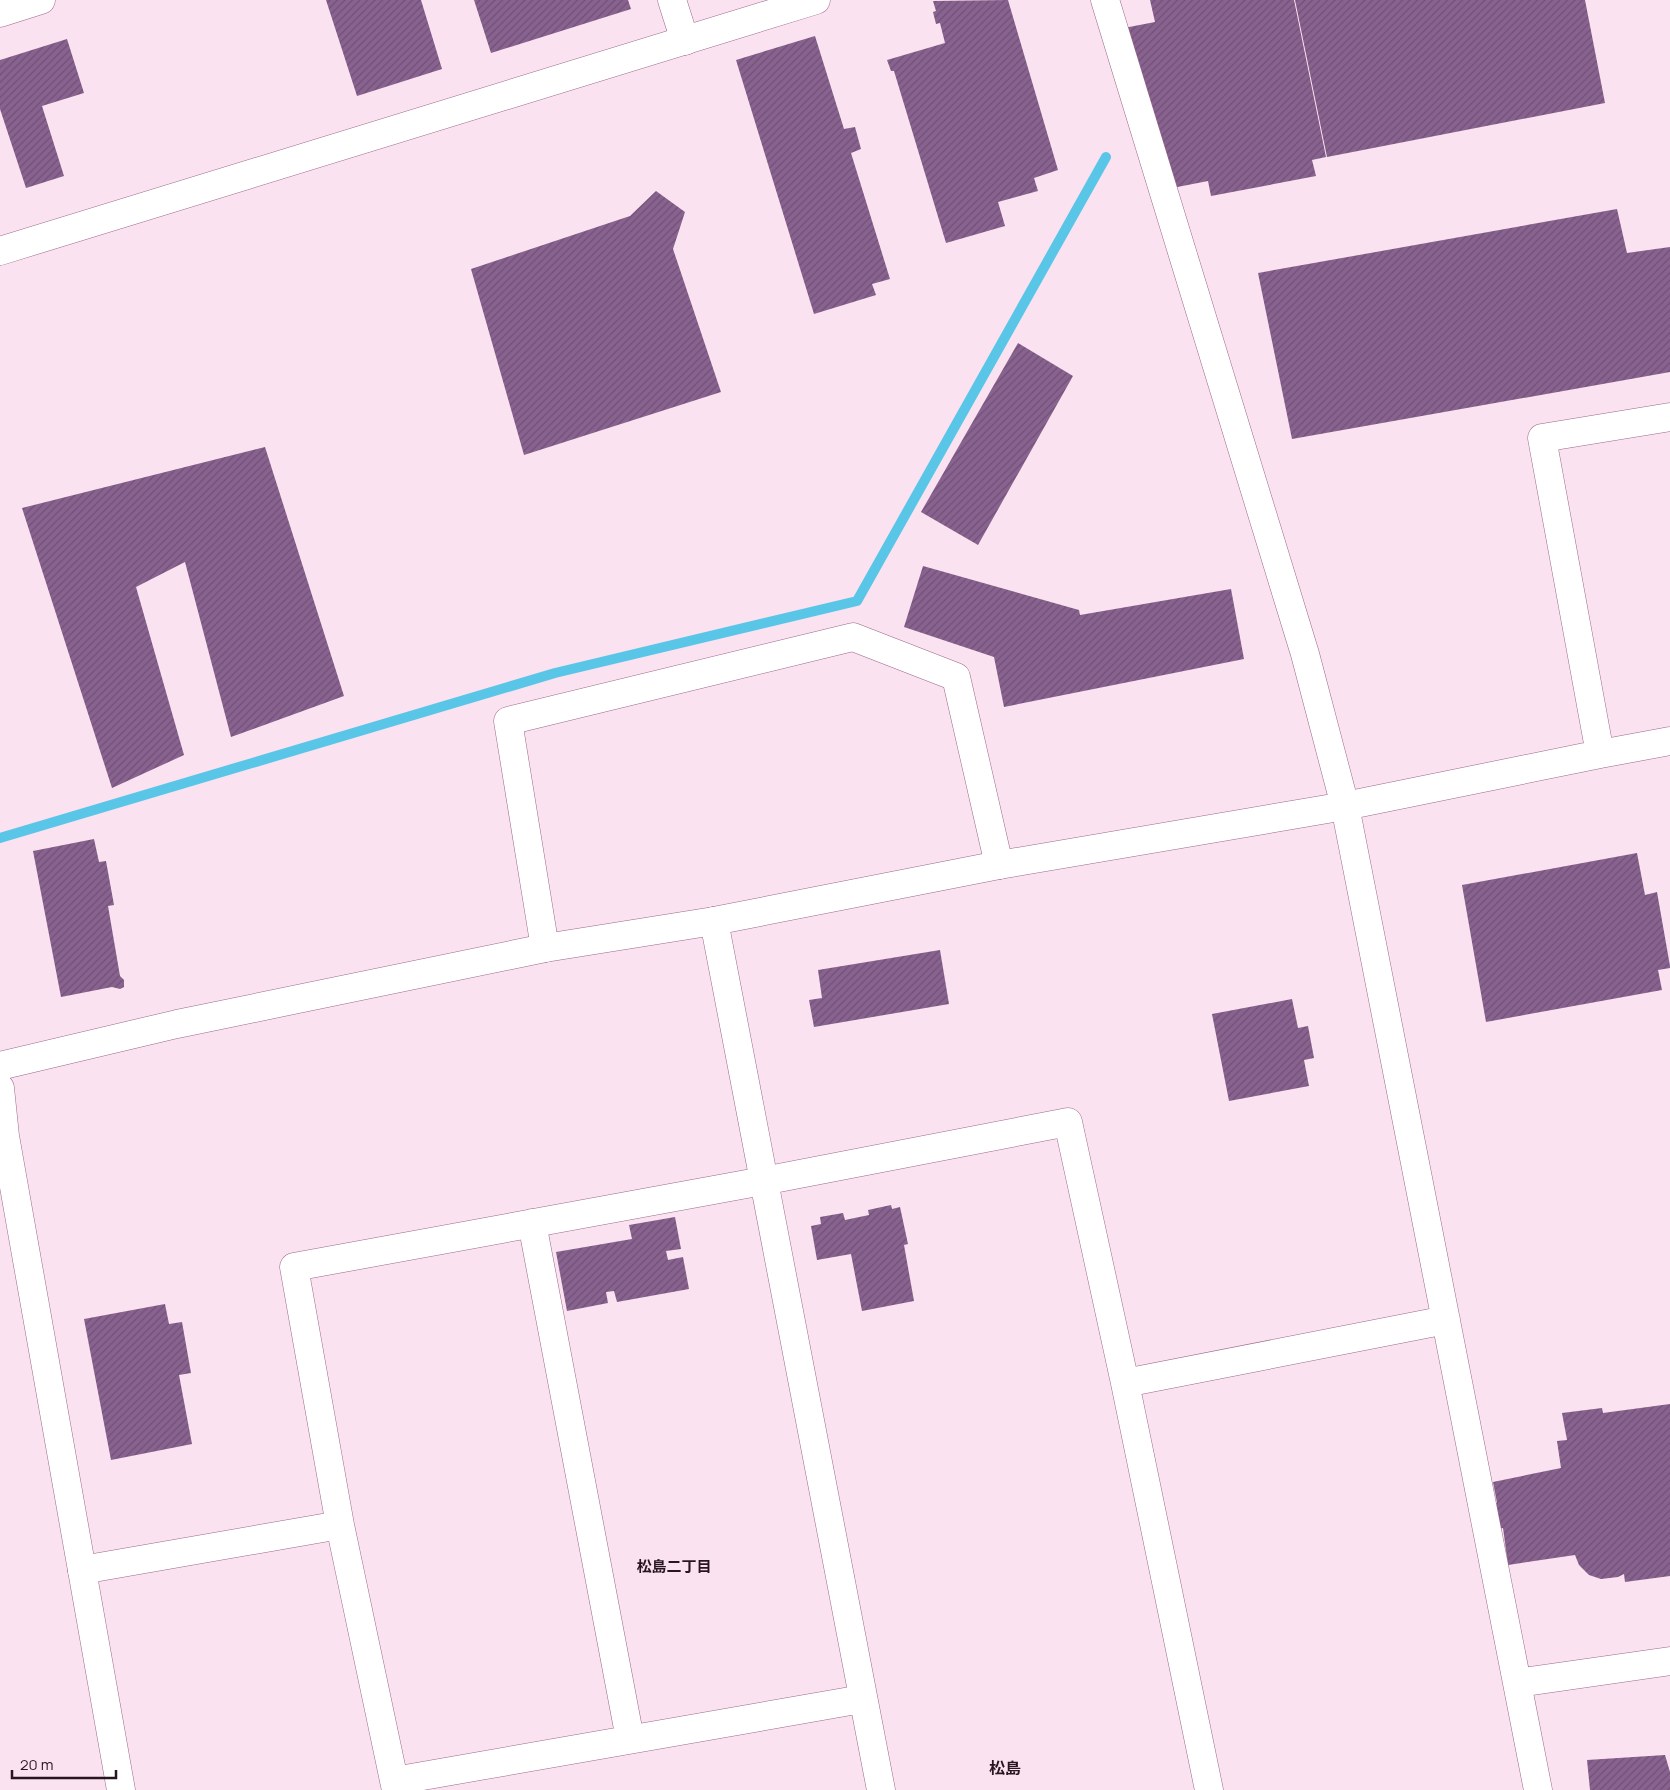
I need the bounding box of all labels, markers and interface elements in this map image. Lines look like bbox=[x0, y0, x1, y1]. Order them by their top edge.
district label: 松島二丁目 bbox=[636, 1556, 712, 1577]
scale bar bbox=[12, 1748, 116, 1780]
text: 20 m bbox=[20, 1754, 53, 1775]
district label: 松島 bbox=[989, 1757, 1021, 1779]

